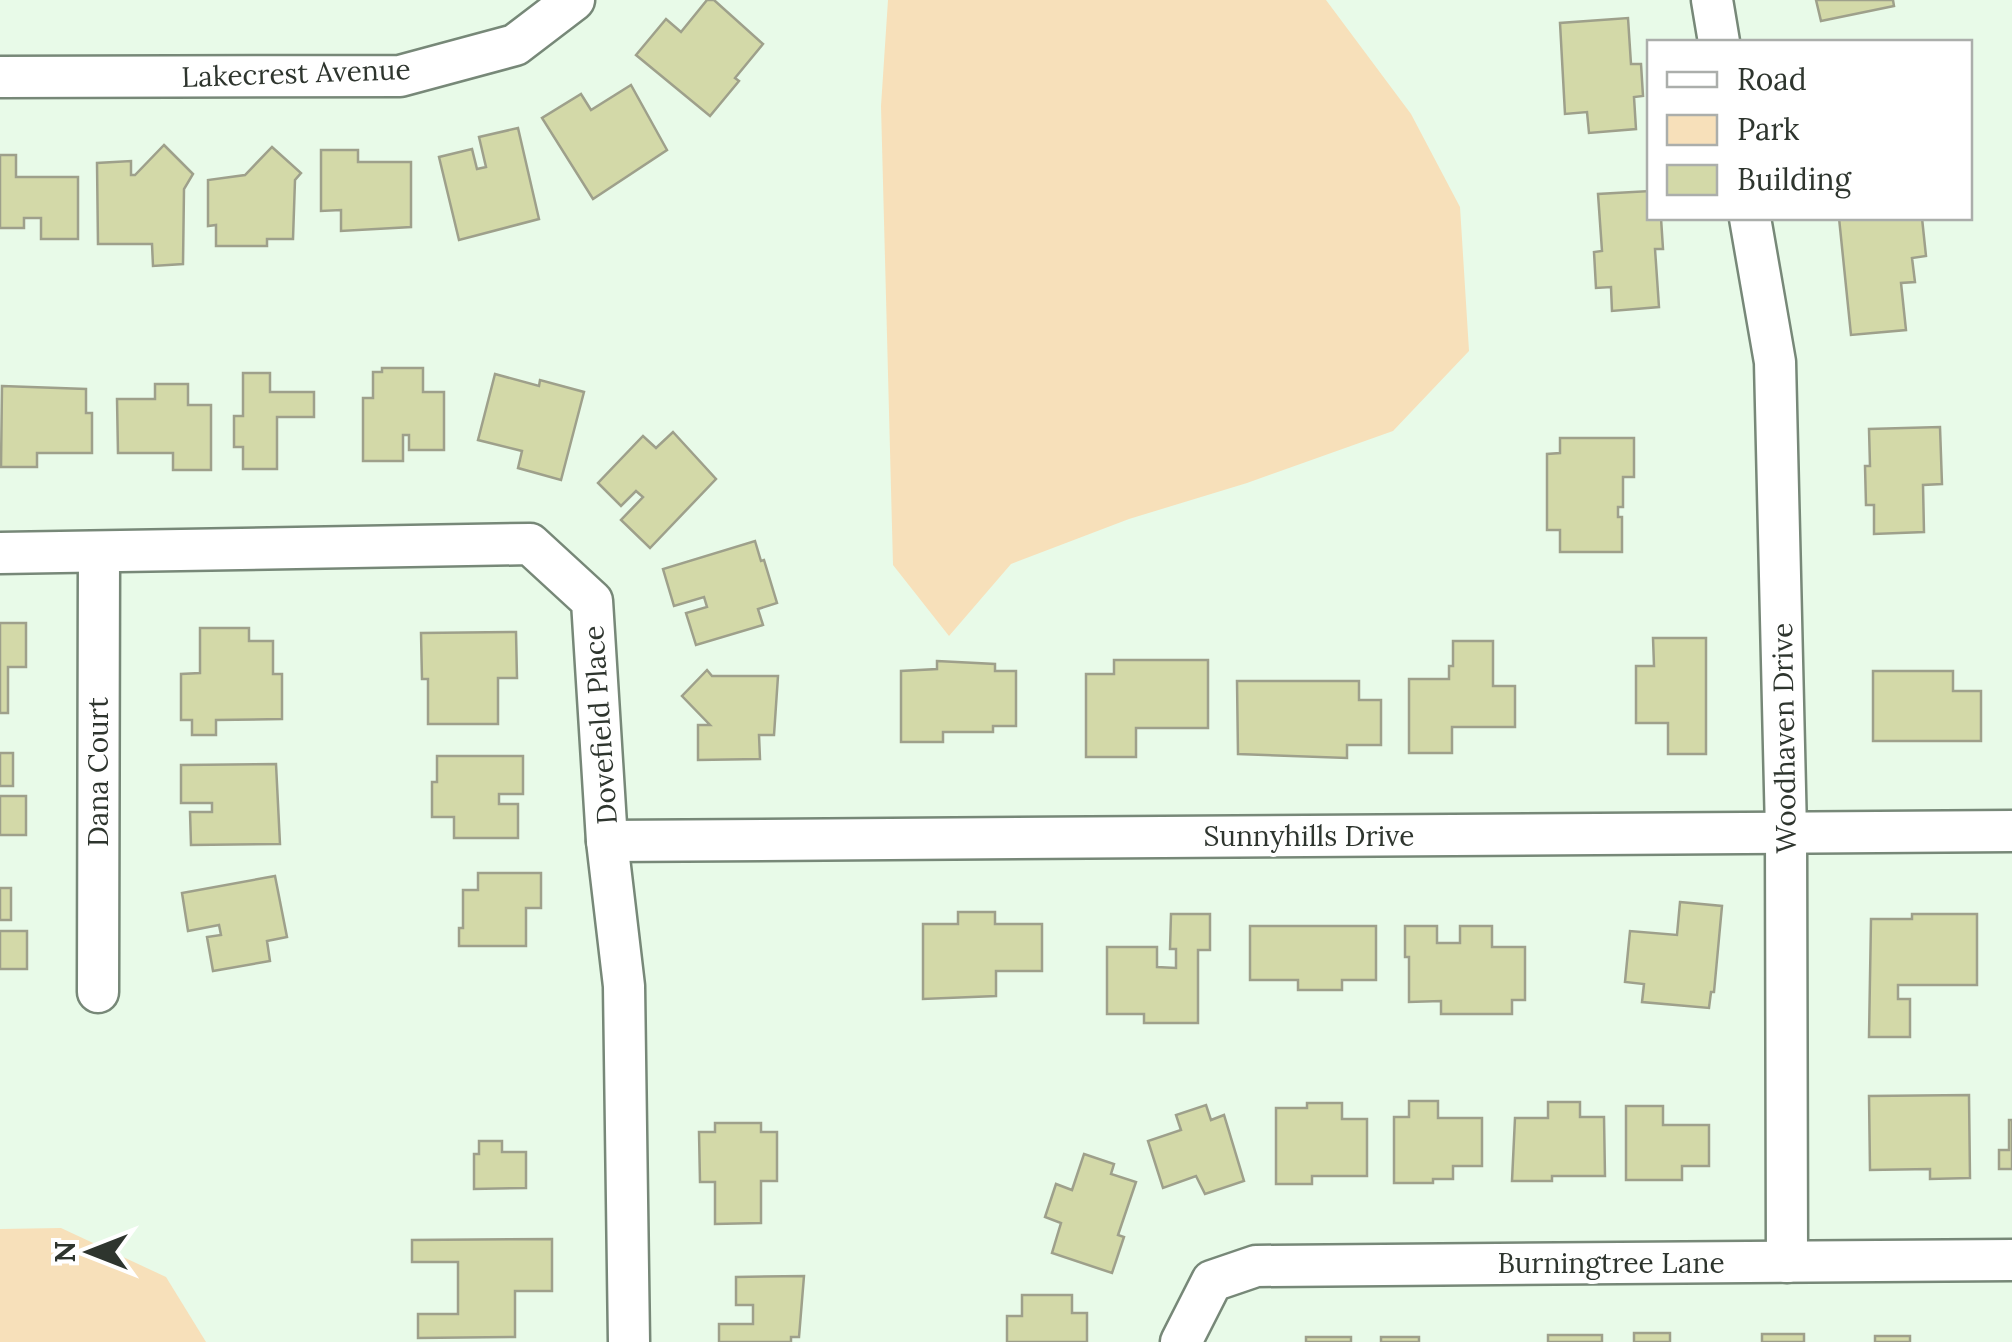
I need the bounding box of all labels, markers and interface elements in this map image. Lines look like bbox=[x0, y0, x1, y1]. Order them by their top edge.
legend bbox=[1647, 40, 1972, 220]
street label: Lakecrest Avenue bbox=[181, 51, 411, 95]
text: Road bbox=[1737, 60, 1807, 98]
text: Park bbox=[1737, 110, 1799, 148]
text: Building bbox=[1737, 160, 1853, 199]
street label: Woodhaven Drive bbox=[1764, 622, 1804, 854]
street label: Dovefield Place bbox=[575, 624, 625, 826]
street label: Dana Court bbox=[80, 697, 116, 847]
street label: Sunnyhills Drive bbox=[1203, 818, 1415, 854]
north arrow bbox=[40, 1202, 140, 1302]
text: N bbox=[47, 1241, 83, 1263]
street label: Burningtree Lane bbox=[1497, 1245, 1725, 1281]

